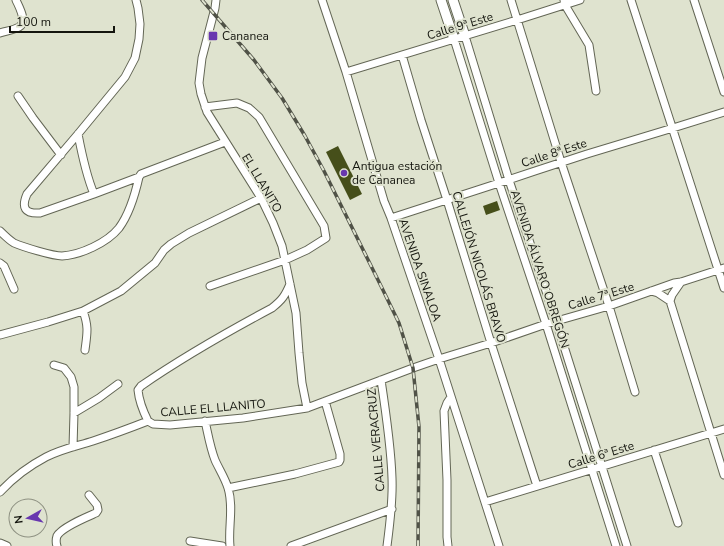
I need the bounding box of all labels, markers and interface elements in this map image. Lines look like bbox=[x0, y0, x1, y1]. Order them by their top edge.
scale bar bbox=[10, 8, 114, 34]
street label: Calle 9ª Este bbox=[425, 8, 495, 44]
text: 100 m bbox=[16, 14, 51, 30]
place label: Cananea bbox=[222, 28, 269, 44]
marker: Cananea bbox=[207, 30, 219, 42]
street label: Calle 8ª Este bbox=[519, 135, 589, 171]
street label: EL LLANITO bbox=[238, 151, 286, 215]
place label: Antigua estación de Cananea bbox=[352, 158, 442, 188]
marker: Antigua estación de Cananea bbox=[339, 168, 349, 178]
street label: AVENIDA ÁLVARO OBREGÓN bbox=[507, 188, 573, 350]
street label: CALLEJÓN NICOLÁS BRAVO bbox=[448, 189, 510, 345]
street label: AVENIDA SINALOA bbox=[395, 216, 445, 324]
street label: Calle 7ª Este bbox=[566, 278, 636, 314]
street label: CALLE VERACRUZ bbox=[364, 388, 388, 492]
street label: CALLE EL LLANITO bbox=[160, 395, 266, 421]
street label: Calle 6ª Este bbox=[566, 437, 636, 473]
north arrow bbox=[8, 498, 48, 538]
text: N bbox=[11, 514, 27, 524]

